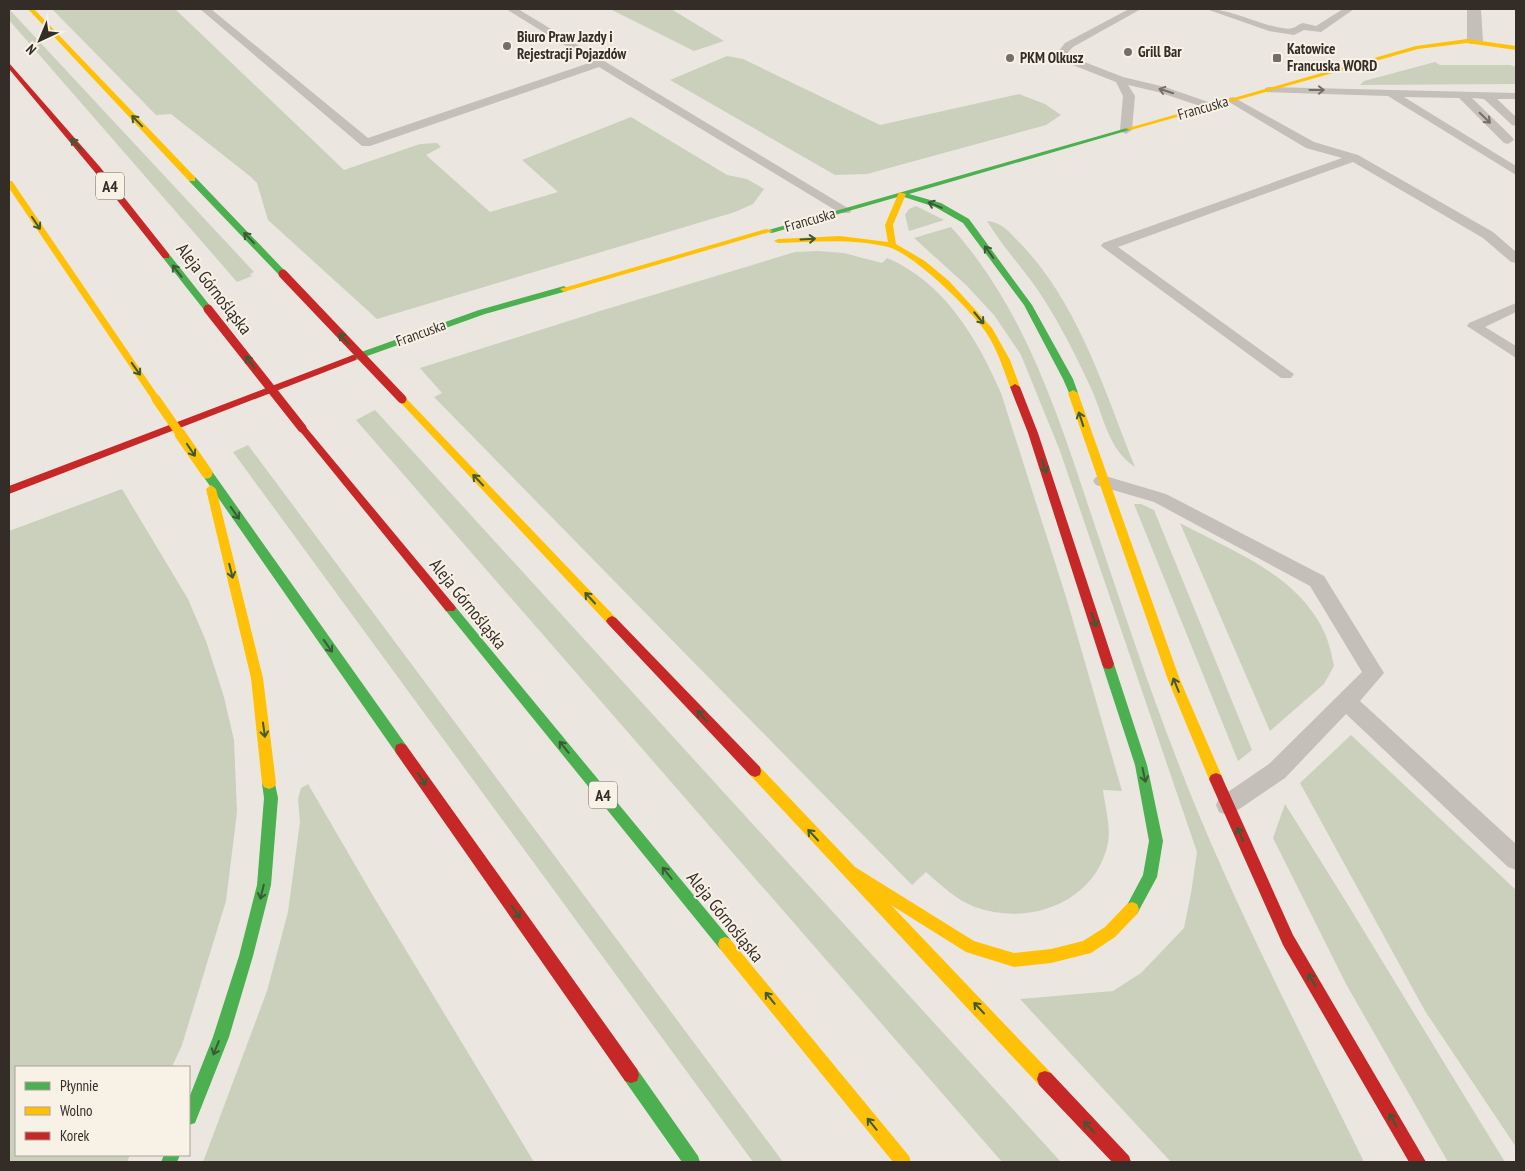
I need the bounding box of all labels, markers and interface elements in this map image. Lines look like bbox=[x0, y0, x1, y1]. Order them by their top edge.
north arrow bbox=[15, 15, 65, 65]
place label: Biuro Praw Jazdy i Rejestracji Pojazdów bbox=[517, 27, 627, 63]
place label: Katowice Francuska WORD bbox=[1287, 39, 1377, 75]
text: N bbox=[22, 40, 40, 58]
marker: Biuro Praw Jazdy i Rejestracji Pojazdów bbox=[501, 40, 513, 52]
place label: Grill Bar bbox=[1138, 42, 1182, 61]
marker: Grill Bar bbox=[1122, 46, 1134, 58]
place label: PKM Olkusz bbox=[1020, 48, 1084, 67]
marker: PKM Olkusz bbox=[1004, 52, 1016, 64]
marker: Katowice Francuska WORD bbox=[1271, 52, 1283, 64]
one-way arrow bbox=[1309, 85, 1325, 95]
one-way arrow bbox=[1158, 86, 1174, 95]
street label: Francuska bbox=[1175, 91, 1230, 124]
one-way arrow bbox=[1478, 112, 1491, 124]
one-way arrow bbox=[131, 114, 143, 127]
one-way arrow bbox=[70, 138, 82, 151]
road number: A4 bbox=[96, 172, 124, 200]
one-way arrow bbox=[928, 200, 943, 209]
street label: Francuska bbox=[782, 203, 837, 236]
one-way arrow bbox=[31, 216, 41, 230]
one-way arrow bbox=[243, 232, 255, 245]
one-way arrow bbox=[800, 234, 816, 243]
street label: Aleja Górnośląska bbox=[171, 238, 257, 339]
one-way arrow bbox=[984, 245, 994, 259]
one-way arrow bbox=[172, 265, 183, 278]
one-way arrow bbox=[973, 312, 984, 325]
street label: Francuska bbox=[393, 315, 448, 350]
one-way arrow bbox=[338, 332, 350, 345]
one-way arrow bbox=[244, 356, 255, 369]
one-way arrow bbox=[131, 362, 141, 376]
one-way arrow bbox=[1076, 411, 1086, 427]
one-way arrow bbox=[186, 443, 196, 457]
one-way arrow bbox=[1040, 458, 1049, 473]
one-way arrow bbox=[472, 474, 484, 487]
one-way arrow bbox=[230, 506, 240, 520]
street label: Aleja Górnośląska bbox=[425, 554, 512, 654]
one-way arrow bbox=[227, 563, 236, 579]
one-way arrow bbox=[584, 592, 596, 605]
one-way arrow bbox=[1090, 612, 1100, 628]
one-way arrow bbox=[323, 639, 334, 652]
one-way arrow bbox=[1171, 678, 1181, 693]
one-way arrow bbox=[696, 710, 708, 723]
one-way arrow bbox=[259, 722, 269, 738]
one-way arrow bbox=[558, 741, 569, 754]
one-way arrow bbox=[1139, 767, 1149, 783]
one-way arrow bbox=[417, 772, 427, 786]
road number: A4 bbox=[589, 782, 617, 808]
one-way arrow bbox=[1235, 827, 1245, 842]
one-way arrow bbox=[807, 828, 819, 841]
one-way arrow bbox=[661, 867, 672, 880]
street label: Aleja Górnośląska bbox=[682, 867, 769, 967]
one-way arrow bbox=[257, 884, 266, 900]
one-way arrow bbox=[511, 904, 521, 918]
one-way arrow bbox=[1306, 973, 1316, 987]
one-way arrow bbox=[764, 992, 775, 1005]
one-way arrow bbox=[973, 1001, 985, 1014]
one-way arrow bbox=[211, 1040, 221, 1055]
legend bbox=[15, 1066, 190, 1156]
text: Płynnie bbox=[60, 1076, 99, 1095]
text: Wolno bbox=[60, 1101, 93, 1120]
one-way arrow bbox=[1388, 1114, 1398, 1128]
one-way arrow bbox=[867, 1118, 878, 1131]
one-way arrow bbox=[1083, 1120, 1095, 1133]
text: Korek bbox=[60, 1126, 90, 1145]

